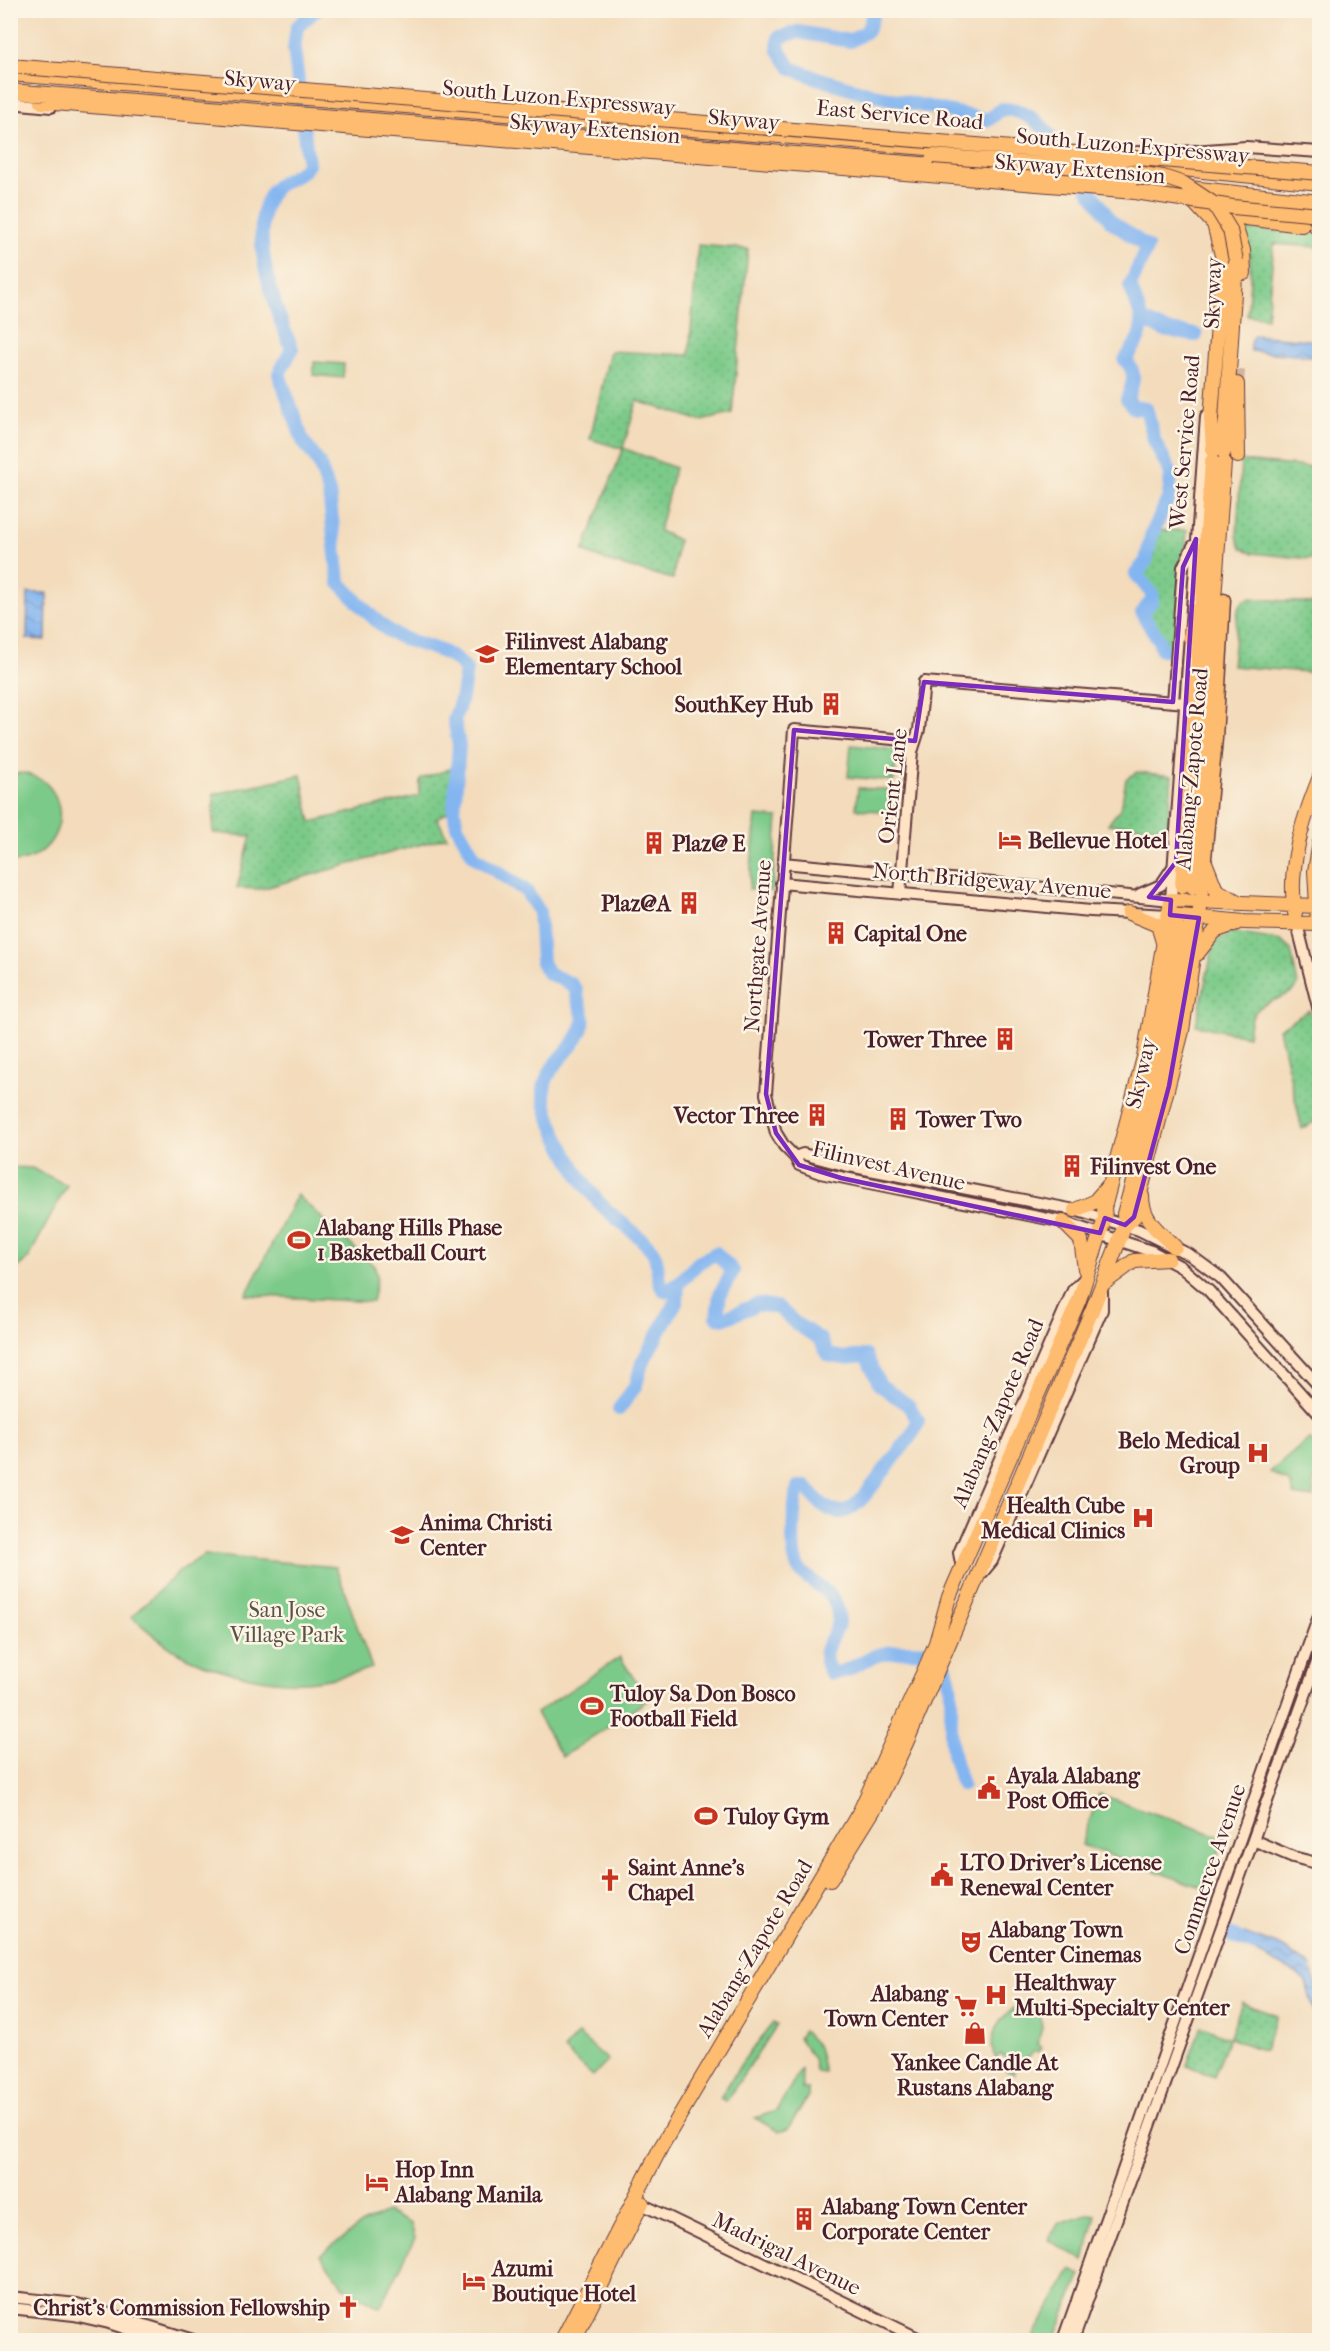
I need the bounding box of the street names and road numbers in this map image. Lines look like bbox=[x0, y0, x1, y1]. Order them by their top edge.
street label: Skyway bbox=[223, 65, 298, 97]
street label: South Luzon Expressway bbox=[441, 75, 678, 121]
street label: East Service Road bbox=[815, 95, 986, 135]
street label: Skyway bbox=[707, 104, 782, 136]
street label: Skyway Extension bbox=[508, 109, 682, 149]
street label: South Luzon Expressway bbox=[1015, 123, 1252, 169]
street label: Skyway Extension bbox=[993, 149, 1167, 189]
street label: Skyway bbox=[1199, 255, 1227, 330]
street label: West Service Road bbox=[1164, 353, 1206, 531]
street label: Alabang-Zapote Road bbox=[1170, 666, 1214, 872]
street label: Orient Lane bbox=[873, 727, 913, 845]
street label: North Bridgeway Avenue bbox=[871, 858, 1112, 904]
street label: Northgate Avenue bbox=[739, 859, 777, 1033]
street label: Skyway bbox=[1120, 1034, 1162, 1111]
street label: Filinvest Avenue bbox=[810, 1136, 968, 1196]
street label: Alabang-Zapote Road bbox=[946, 1314, 1050, 1513]
street label: Commerce Avenue bbox=[1169, 1780, 1251, 1958]
street label: Alabang-Zapote Road bbox=[691, 1854, 819, 2043]
street label: Madrigal Avenue bbox=[708, 2207, 865, 2301]

